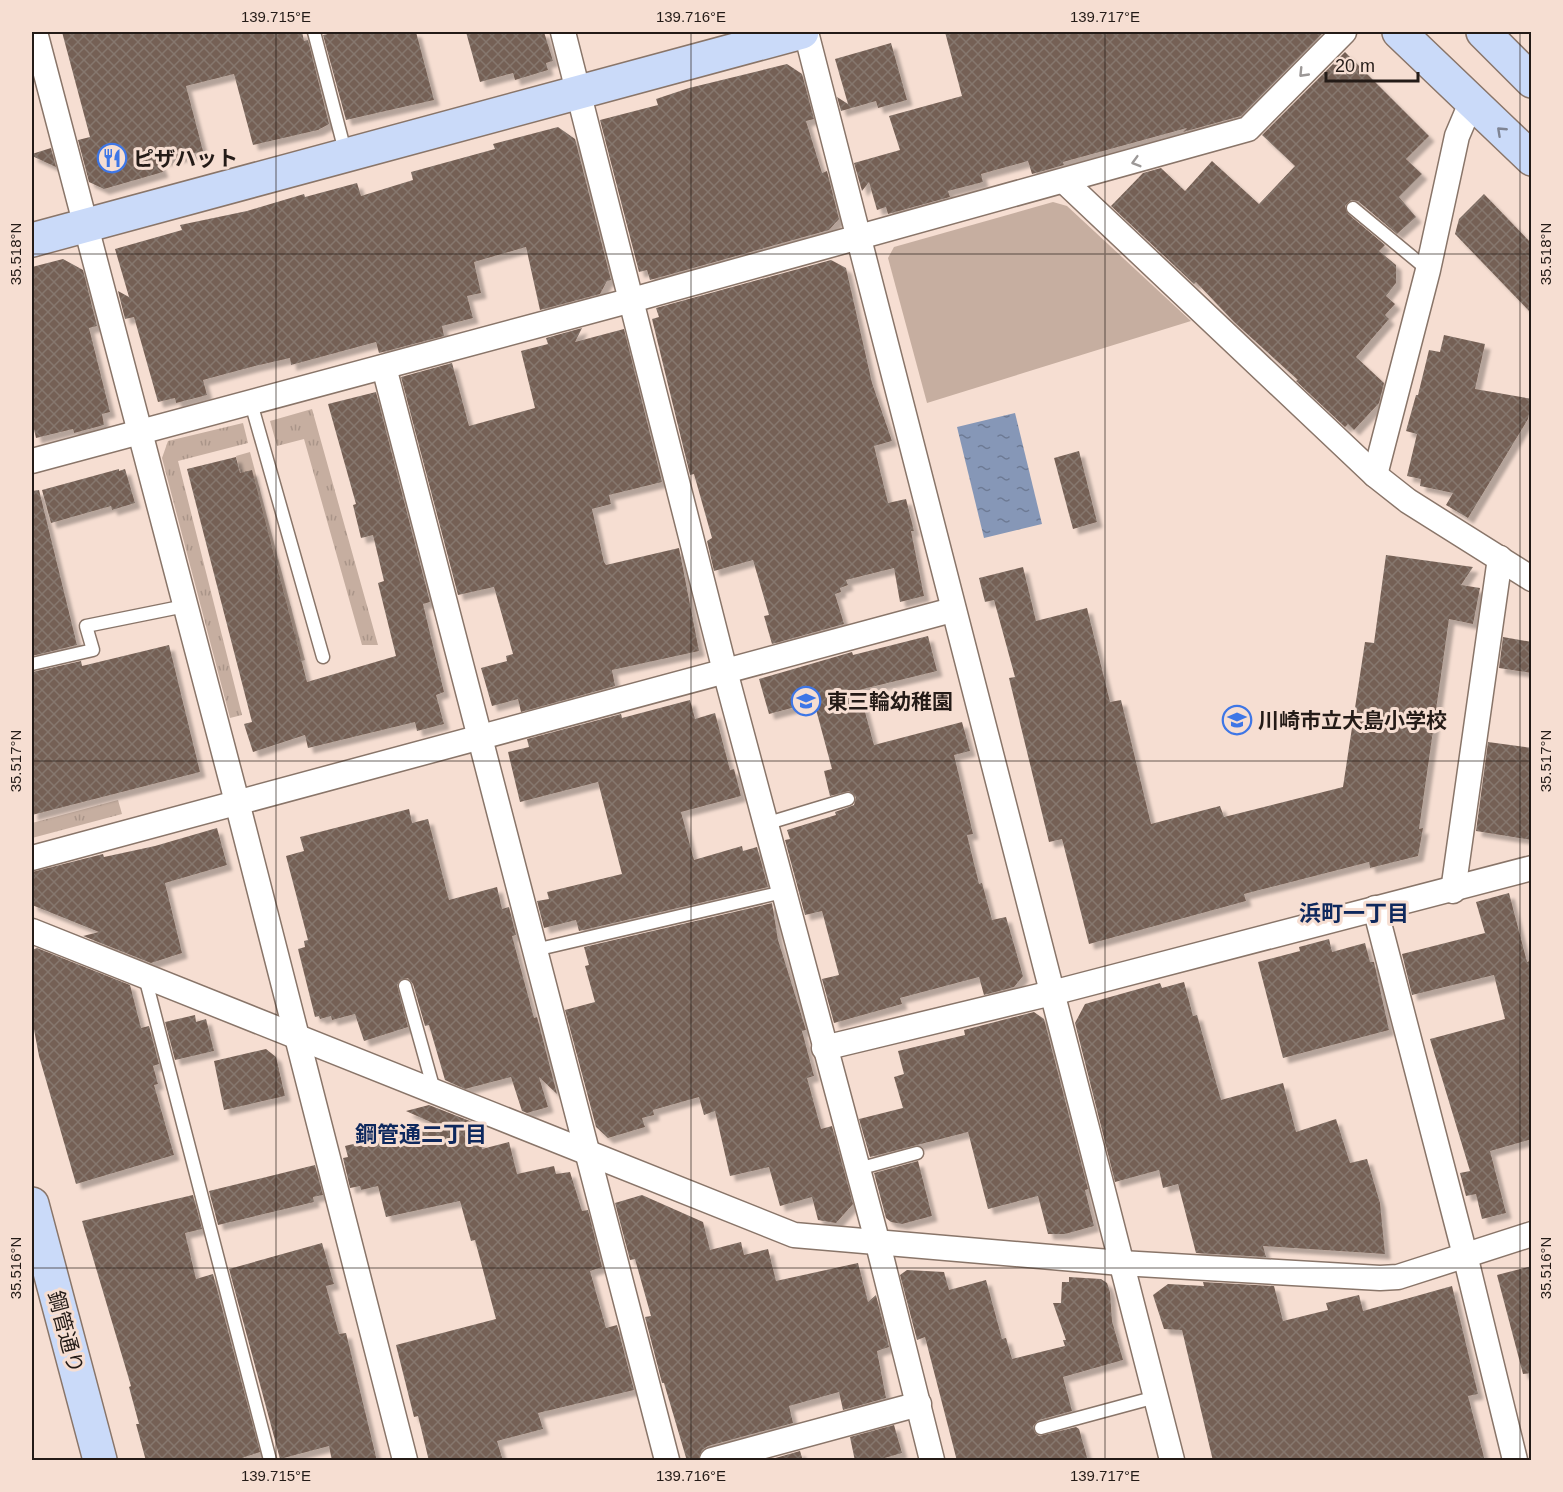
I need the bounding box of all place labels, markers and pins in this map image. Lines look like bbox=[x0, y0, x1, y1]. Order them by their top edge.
restaurant icon: ピザハット bbox=[96, 142, 128, 174]
place label: ピザハット bbox=[133, 147, 238, 170]
school or university icon: 東三輪幼稚園 bbox=[790, 685, 822, 717]
place label: 東三輪幼稚園 bbox=[827, 690, 953, 713]
school or university icon: 川崎市立大島小学校 bbox=[1221, 704, 1253, 736]
place label: 川崎市立大島小学校 bbox=[1258, 709, 1447, 732]

